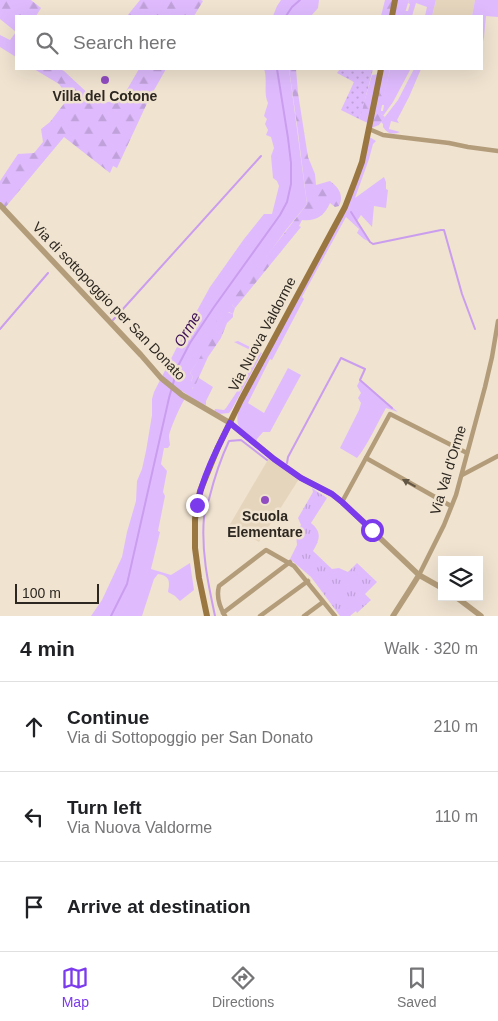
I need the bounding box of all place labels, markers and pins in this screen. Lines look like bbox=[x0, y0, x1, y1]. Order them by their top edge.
marker: Villa del Cotone bbox=[99, 74, 111, 86]
place label: Villa del Cotone bbox=[53, 88, 158, 104]
marker: Scuola Elementare bbox=[259, 494, 271, 506]
place label: Scuola Elementare bbox=[227, 508, 303, 540]

